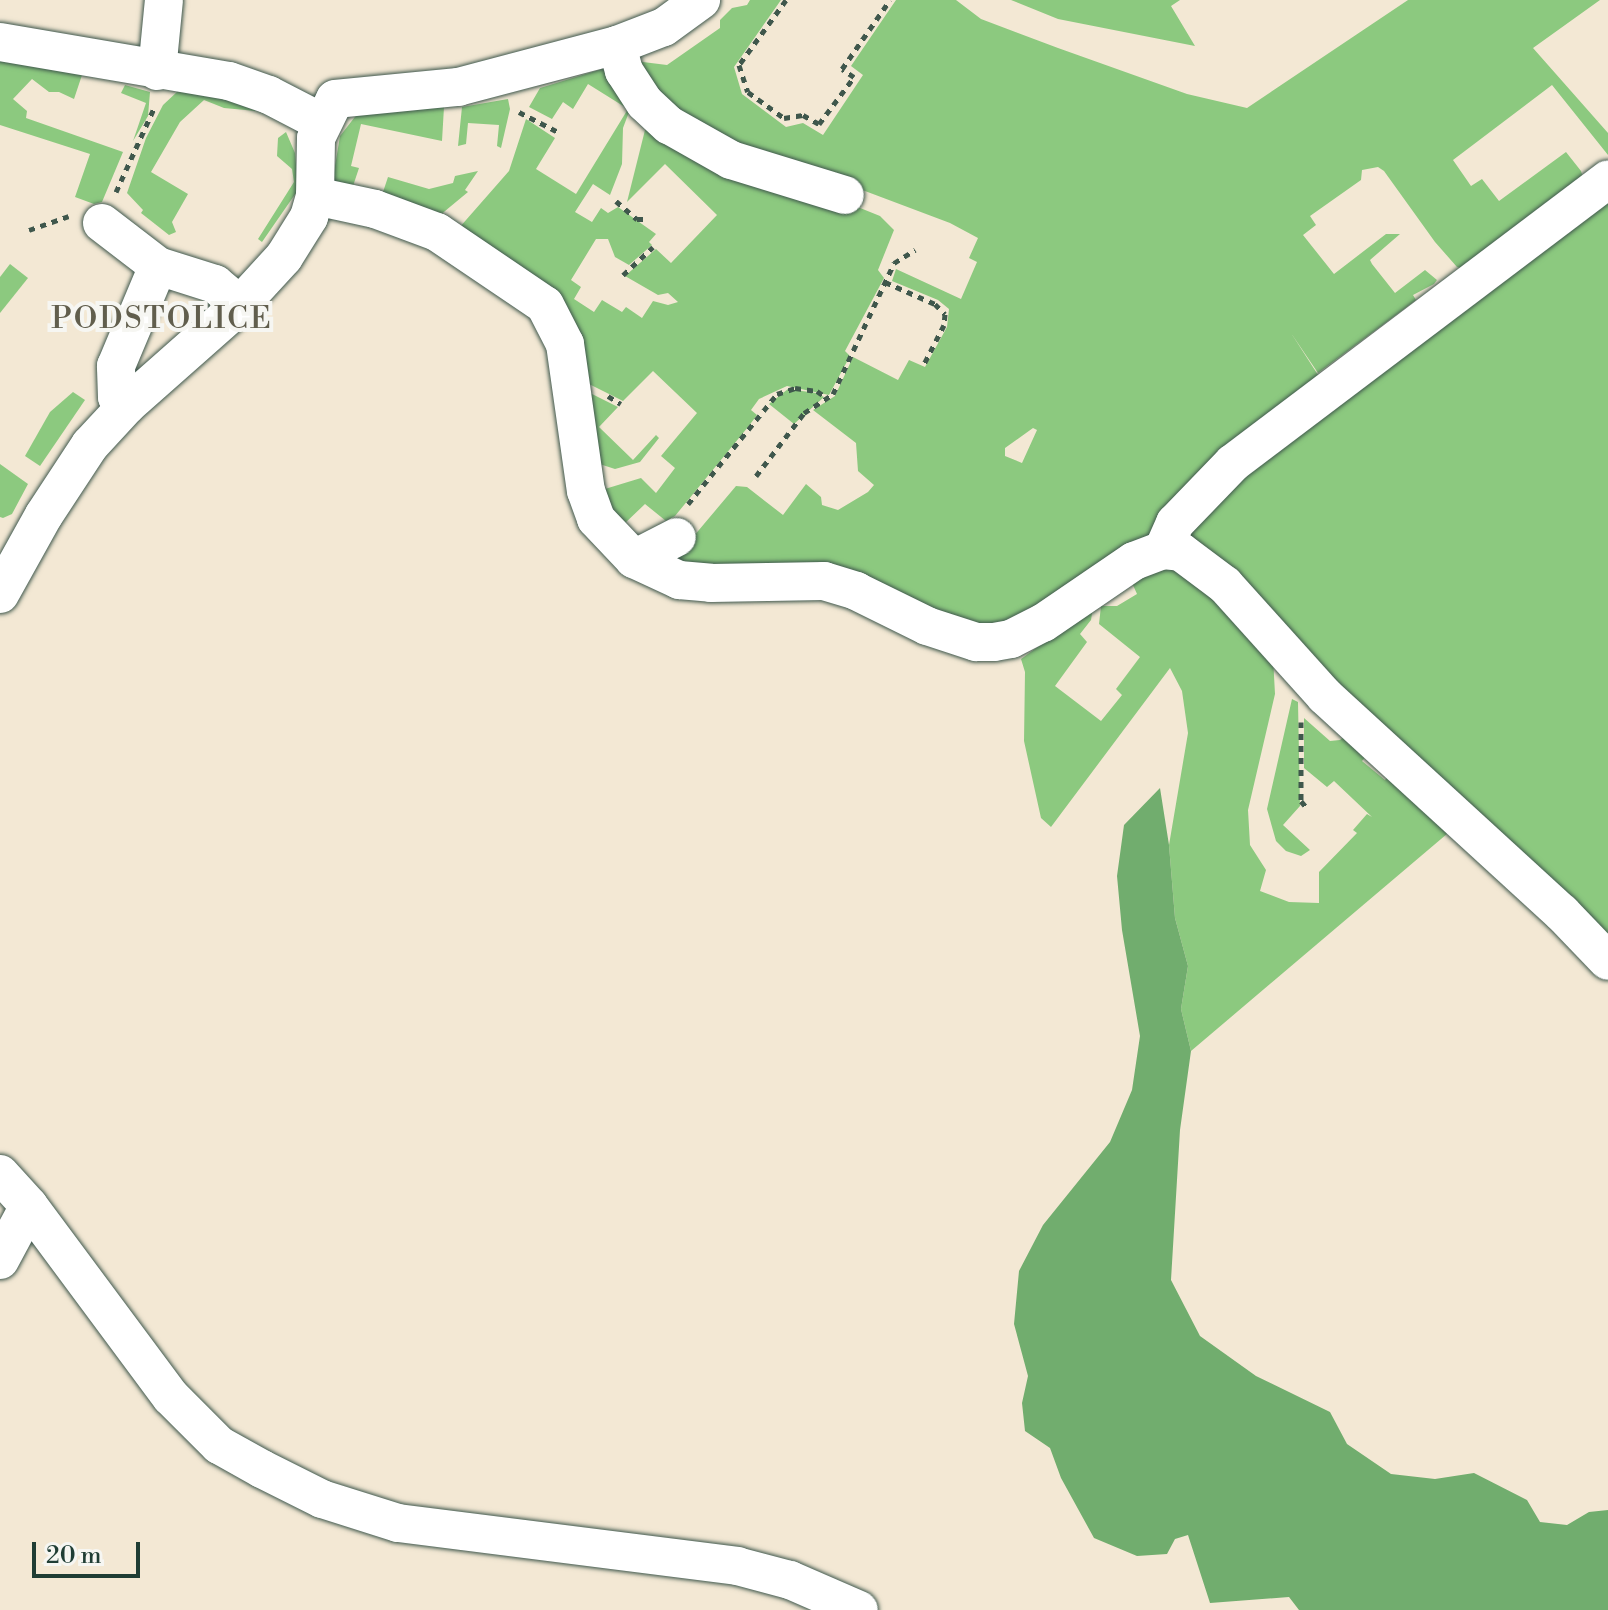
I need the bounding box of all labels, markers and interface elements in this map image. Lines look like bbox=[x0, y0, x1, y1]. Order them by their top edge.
district label: PODSTOLICE bbox=[51, 301, 273, 337]
scale bar bbox=[36, 1526, 144, 1576]
text: 20 m bbox=[46, 1541, 102, 1571]

